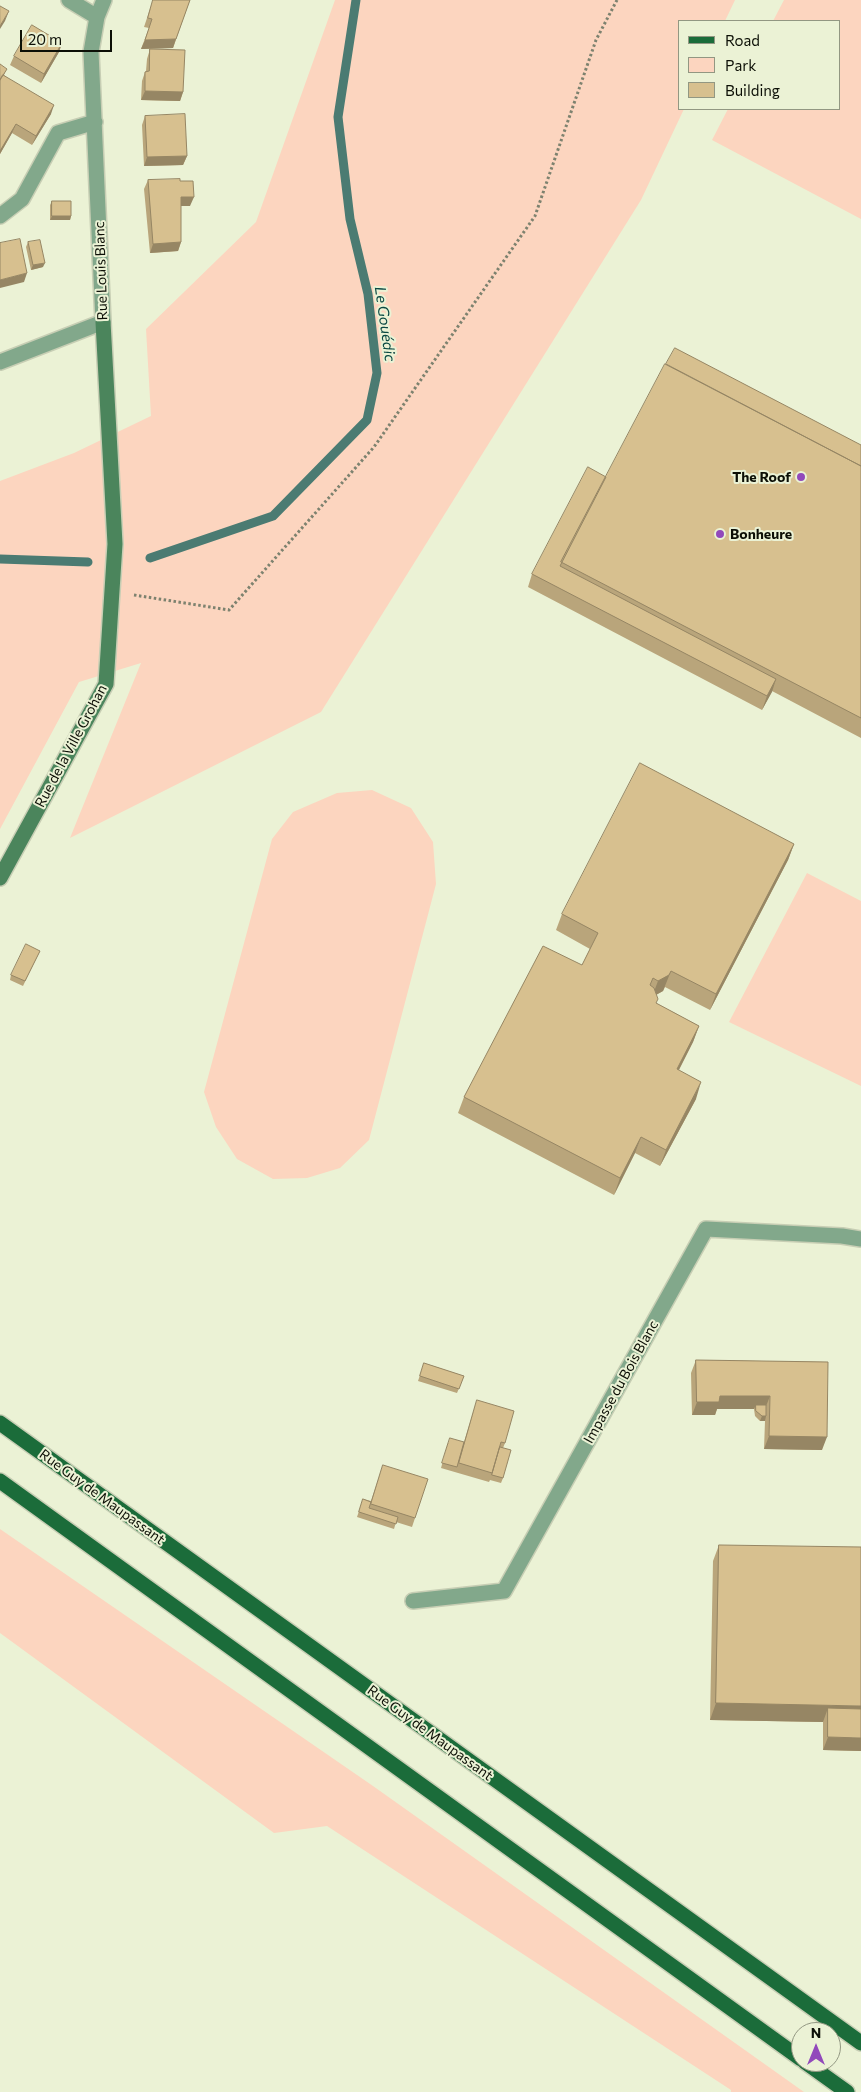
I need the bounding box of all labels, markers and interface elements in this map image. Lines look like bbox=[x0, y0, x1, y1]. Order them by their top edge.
scale bar bbox=[22, 20, 115, 52]
legend bbox=[678, 20, 841, 110]
text: 20 m bbox=[28, 30, 62, 48]
text: Road bbox=[725, 31, 760, 49]
text: Park bbox=[725, 56, 756, 74]
text: Building bbox=[725, 81, 780, 99]
street label: Rue Louis Blanc bbox=[91, 221, 111, 321]
water label: Le Gouédic bbox=[371, 285, 399, 363]
place label: The Roof bbox=[732, 469, 791, 485]
marker: The Roof bbox=[795, 471, 807, 483]
place label: Bonheure bbox=[730, 526, 792, 542]
marker: Bonheure bbox=[714, 528, 726, 540]
street label: Rue de la Ville Grohan bbox=[32, 682, 110, 810]
street label: Impasse du Bois Blanc bbox=[580, 1318, 662, 1446]
street label: Rue Guy de Maupassant bbox=[36, 1446, 168, 1548]
street label: Rue Guy de Maupassant bbox=[364, 1682, 496, 1784]
north arrow bbox=[791, 2022, 841, 2072]
text: N bbox=[811, 2024, 821, 2041]

